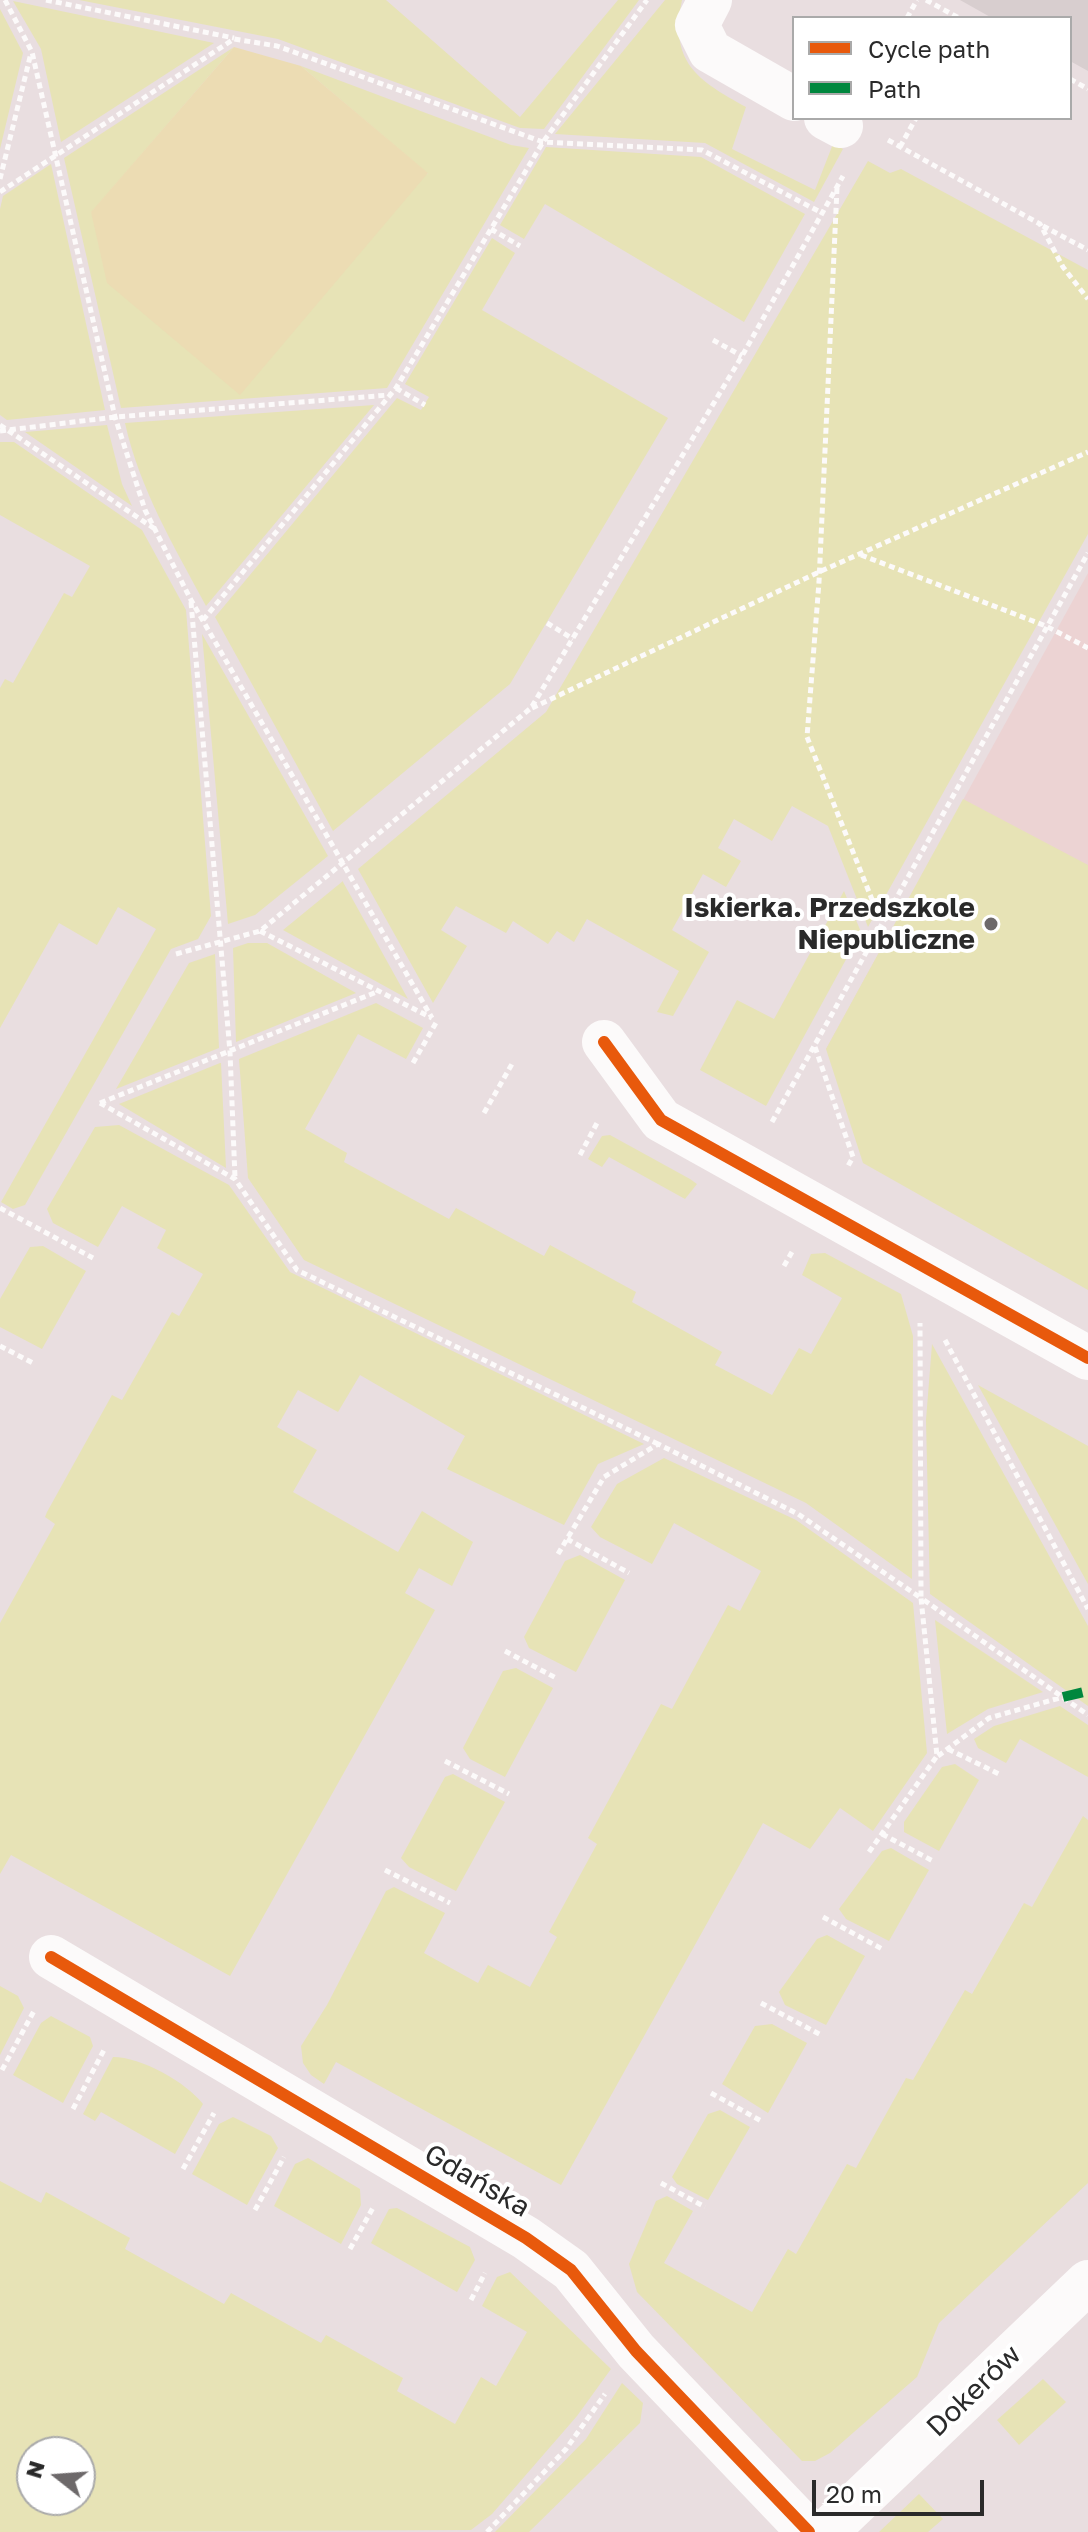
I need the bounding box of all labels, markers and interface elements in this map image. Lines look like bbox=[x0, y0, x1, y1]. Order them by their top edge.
legend bbox=[792, 16, 1072, 120]
text: Cycle path bbox=[868, 34, 990, 63]
text: Path bbox=[868, 74, 921, 103]
place label: Iskierka. Przedszkole Niepubliczne bbox=[684, 891, 975, 957]
marker: Iskierka. Przedszkole Niepubliczne bbox=[982, 915, 1000, 933]
street label: Gdańska bbox=[418, 2137, 536, 2225]
street label: Dokerów bbox=[920, 2338, 1028, 2444]
north arrow bbox=[16, 2436, 96, 2516]
text: N bbox=[19, 2457, 50, 2481]
scale bar bbox=[816, 2464, 988, 2514]
text: 20 m bbox=[826, 2479, 882, 2508]

